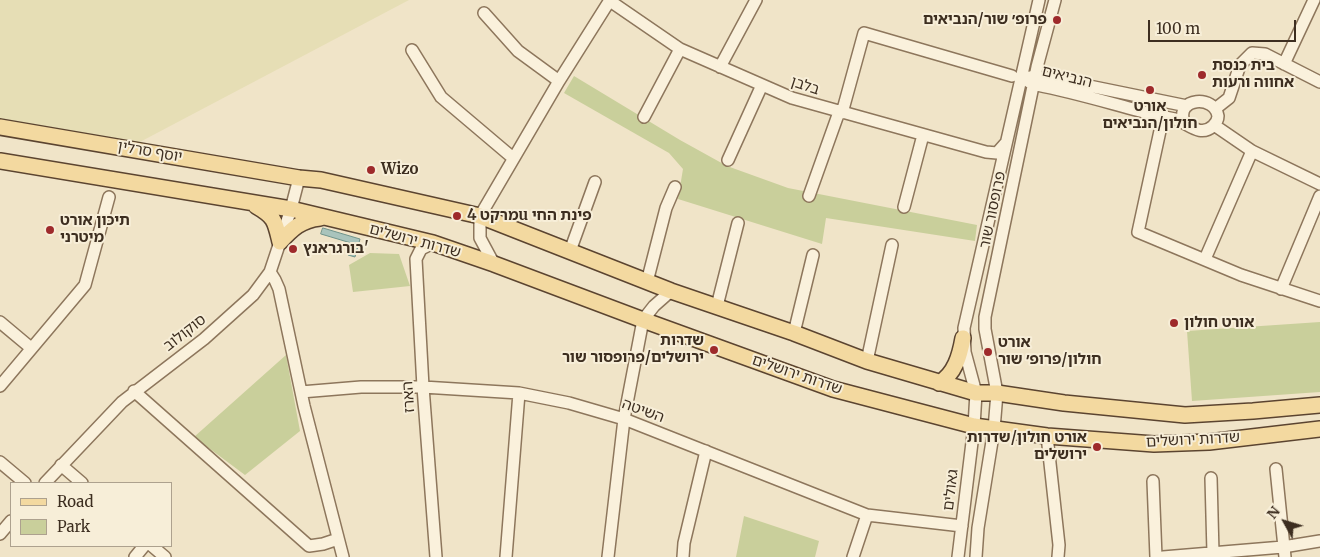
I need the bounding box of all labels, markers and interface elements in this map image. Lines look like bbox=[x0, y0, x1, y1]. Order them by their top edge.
scale bar bbox=[1150, 10, 1298, 42]
place label: פרופ׳ שור/הנביאים bbox=[923, 11, 1047, 29]
marker: פרופ׳ שור/הנביאים bbox=[1051, 14, 1063, 26]
text: 100 m bbox=[1156, 19, 1200, 38]
place label: בית כנסת אחווה ורעות bbox=[1212, 57, 1294, 92]
street label: הנביאים bbox=[1040, 62, 1094, 92]
marker: בית כנסת אחווה ורעות bbox=[1196, 69, 1208, 81]
street label: בלבן bbox=[788, 73, 822, 99]
marker: אורט חולון/הנביאים bbox=[1144, 84, 1156, 96]
place label: אורט חולון/הנביאים bbox=[1103, 98, 1197, 133]
street label: יוסף סרלין bbox=[116, 137, 184, 167]
place label: Wizo bbox=[381, 161, 418, 179]
marker: Wizo bbox=[365, 164, 377, 176]
street label: פרופסור שור bbox=[976, 170, 1010, 250]
place label: מרקט 4u פינת החי bbox=[467, 207, 592, 225]
marker: מרקט 4u פינת החי bbox=[451, 210, 463, 222]
place label: תיכון אורט מיטרני bbox=[60, 212, 130, 247]
street label: שדרות ירושלים bbox=[367, 220, 463, 262]
marker: תיכון אורט מיטרני bbox=[44, 224, 56, 236]
place label: בורגראנץ' bbox=[303, 240, 369, 258]
marker: בורגראנץ' bbox=[287, 243, 299, 255]
street label: סוקולוב bbox=[160, 311, 210, 355]
place label: אורט חולון bbox=[1184, 314, 1254, 332]
marker: אורט חולון bbox=[1168, 317, 1180, 329]
place label: שדרות ירושלים/פרופסור שור bbox=[562, 332, 704, 367]
place label: אורט חולון/פרופ׳ שור bbox=[998, 334, 1102, 369]
marker: שדרות ירושלים/פרופסור שור bbox=[708, 344, 720, 356]
marker: אורט חולון/פרופ׳ שור bbox=[982, 346, 994, 358]
street label: שדרות ירושלים bbox=[750, 351, 844, 399]
street label: הארז bbox=[399, 381, 419, 413]
street label: השיטה bbox=[619, 395, 667, 427]
place label: אורט חולון/שדרות ירושלים bbox=[967, 429, 1087, 464]
street label: שדרות ירושלים bbox=[1145, 429, 1241, 451]
marker: אורט חולון/שדרות ירושלים bbox=[1091, 441, 1103, 453]
street label: גאולים bbox=[940, 468, 962, 512]
legend bbox=[10, 482, 172, 547]
text: Road bbox=[57, 492, 93, 511]
north arrow bbox=[1260, 497, 1310, 547]
text: N bbox=[1263, 503, 1284, 523]
text: Park bbox=[57, 517, 90, 536]

